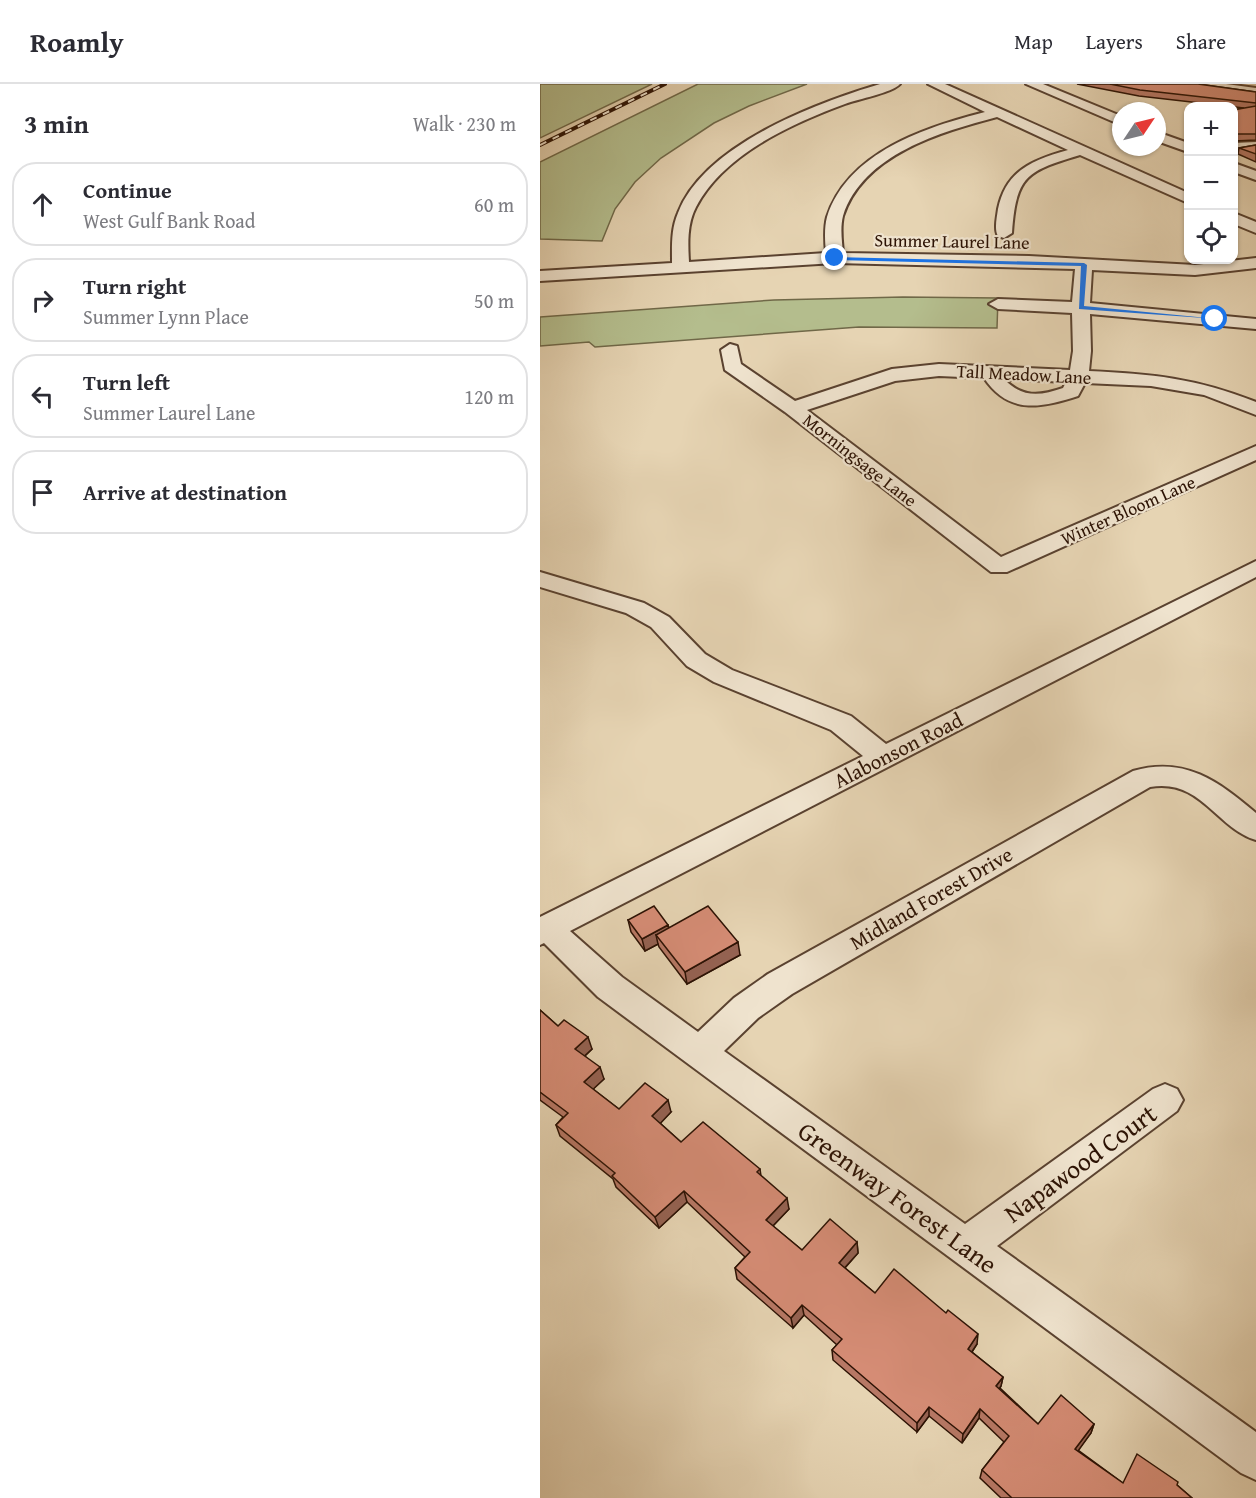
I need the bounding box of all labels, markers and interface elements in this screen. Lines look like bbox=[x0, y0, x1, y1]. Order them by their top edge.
text: Roamly bbox=[30, 21, 124, 62]
text: Map bbox=[1014, 26, 1053, 57]
text: Layers bbox=[1086, 26, 1143, 57]
text: Share bbox=[1176, 26, 1226, 57]
north arrow bbox=[1112, 102, 1166, 156]
map controls bbox=[1184, 102, 1238, 264]
button: + bbox=[1184, 102, 1238, 156]
text: 3 min bbox=[24, 104, 89, 143]
text: Walk · 230 m bbox=[413, 109, 516, 138]
button: − bbox=[1184, 156, 1238, 210]
text: Continue bbox=[83, 174, 172, 206]
icon: ahead bbox=[26, 188, 59, 221]
text: 60 m bbox=[474, 190, 514, 219]
text: West Gulf Bank Road bbox=[83, 206, 255, 235]
button: locate bbox=[1184, 210, 1238, 264]
street label: Summer Laurel Lane bbox=[874, 226, 1030, 256]
route end bbox=[821, 244, 847, 270]
text: Turn right bbox=[83, 270, 186, 302]
icon: right bbox=[26, 284, 59, 317]
text: 50 m bbox=[474, 286, 514, 315]
text: Summer Lynn Place bbox=[83, 302, 249, 331]
route start bbox=[1201, 305, 1227, 331]
street label: Tall Meadow Lane bbox=[956, 357, 1092, 391]
text: Turn left bbox=[83, 366, 170, 398]
icon: left bbox=[26, 380, 59, 413]
text: 120 m bbox=[464, 382, 514, 411]
text: Summer Laurel Lane bbox=[83, 398, 255, 427]
street label: Morningsage Lane bbox=[797, 407, 923, 513]
street label: Winter Bloom Lane bbox=[1056, 468, 1200, 552]
icon: arrive bbox=[26, 476, 59, 509]
text: Arrive at destination bbox=[83, 476, 287, 508]
street label: Alabonson Road bbox=[828, 704, 969, 796]
street label: Midland Forest Drive bbox=[844, 839, 1018, 957]
street label: Napawood Court bbox=[995, 1094, 1165, 1232]
street label: Greenway Forest Lane bbox=[790, 1111, 1006, 1283]

